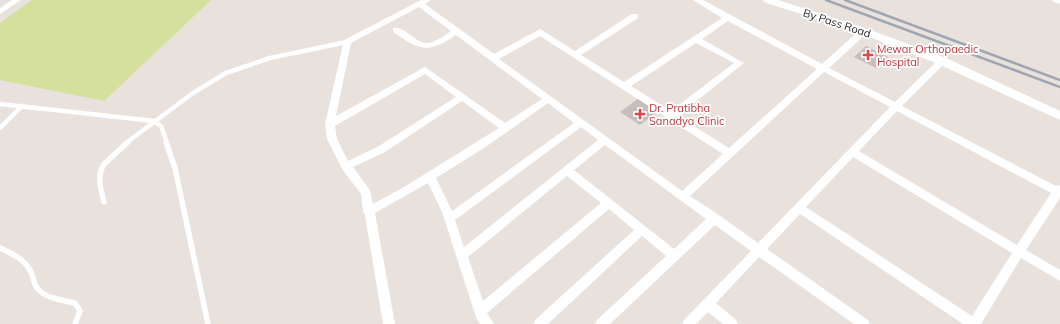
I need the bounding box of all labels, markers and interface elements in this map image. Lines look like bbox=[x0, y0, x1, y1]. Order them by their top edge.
street label: By Pass Road bbox=[801, 5, 873, 41]
place label: Mewar Orthopaedic Hospital bbox=[877, 42, 979, 69]
marker: Mewar Orthopaedic Hospital bbox=[862, 49, 874, 61]
place label: Dr. Pratibha Sanadya Clinic bbox=[649, 101, 725, 128]
marker: Dr. Pratibha Sanadya Clinic bbox=[634, 108, 646, 120]

